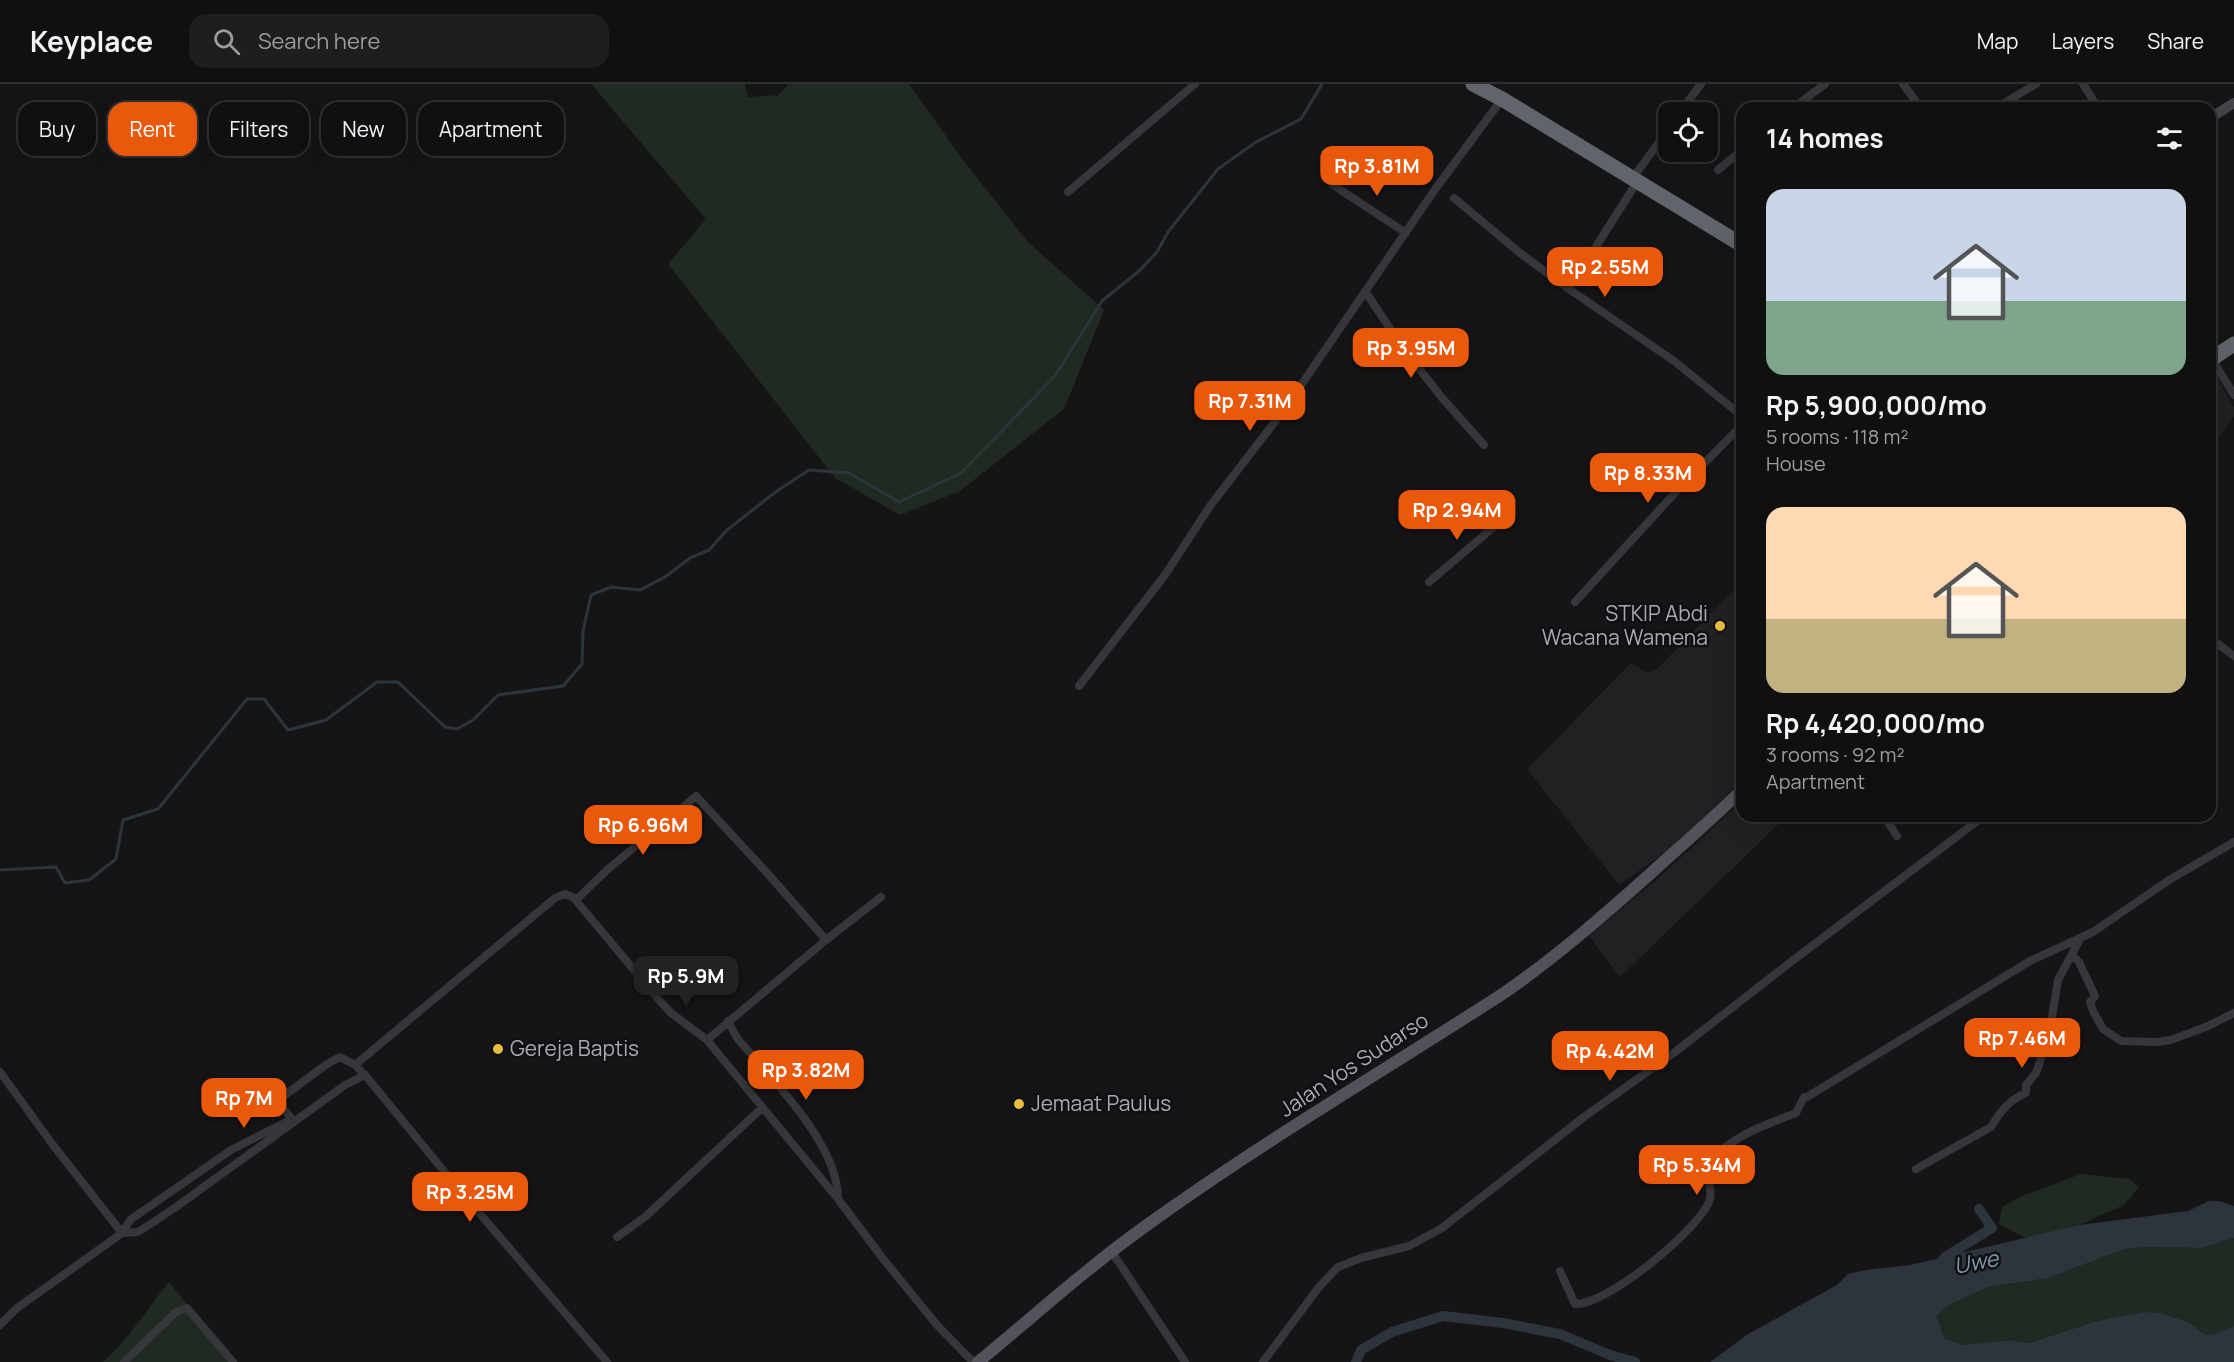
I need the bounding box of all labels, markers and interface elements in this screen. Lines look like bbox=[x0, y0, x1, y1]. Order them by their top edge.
search box bbox=[189, 14, 609, 68]
text: Keyplace bbox=[30, 22, 153, 60]
icon: search bbox=[210, 25, 243, 58]
text: Search here bbox=[258, 26, 380, 56]
text: Map bbox=[1977, 27, 2018, 55]
text: Layers bbox=[2051, 27, 2114, 55]
text: Share bbox=[2147, 27, 2204, 55]
chip: Buy bbox=[18, 102, 96, 156]
chip: Rent bbox=[108, 102, 197, 156]
chip: Filters bbox=[209, 102, 309, 156]
chip: New bbox=[321, 102, 406, 156]
chip: Apartment bbox=[418, 102, 564, 156]
map controls bbox=[1658, 102, 1718, 162]
button: locate bbox=[1658, 102, 1718, 162]
text: 14 homes bbox=[1766, 120, 1884, 156]
icon: filters bbox=[2153, 122, 2186, 155]
pin: Rp 3.81M bbox=[1315, 146, 1439, 197]
text: Rp 3.81M bbox=[1334, 152, 1420, 179]
icon: home bbox=[1922, 228, 2030, 336]
pin: Rp 2.55M bbox=[1543, 247, 1667, 298]
text: Rp 2.55M bbox=[1561, 253, 1649, 280]
pin: Rp 3.95M bbox=[1349, 328, 1473, 379]
text: Rp 3.95M bbox=[1367, 334, 1455, 361]
pin: Rp 7.31M bbox=[1188, 381, 1312, 432]
text: Rp 7.31M bbox=[1208, 387, 1292, 414]
text: Rp 5,900,000/mo bbox=[1766, 387, 1987, 423]
text: 5 rooms · 118 m² bbox=[1766, 423, 1908, 450]
text: House bbox=[1766, 450, 1826, 477]
pin: Rp 8.33M bbox=[1586, 453, 1710, 504]
text: Rp 8.33M bbox=[1604, 459, 1692, 486]
pin: Rp 2.94M bbox=[1395, 490, 1519, 541]
text: Rp 2.94M bbox=[1412, 496, 1502, 523]
icon: home bbox=[1922, 546, 2030, 654]
place label: STKIP Abdi Wacana Wamena bbox=[1542, 599, 1708, 651]
marker: STKIP Abdi Wacana Wamena bbox=[1713, 619, 1727, 633]
text: Rp 4,420,000/mo bbox=[1766, 705, 1985, 741]
text: 3 rooms · 92 m² bbox=[1766, 741, 1905, 768]
text: Apartment bbox=[1766, 768, 1865, 795]
pin: Rp 6.96M bbox=[581, 805, 705, 856]
text: Rp 6.96M bbox=[598, 811, 688, 838]
pin: Rp 5.9M bbox=[631, 956, 741, 1007]
text: Rp 5.9M bbox=[648, 962, 724, 989]
street label: Jalan Yos Sudarso bbox=[1274, 1005, 1433, 1123]
pin: Rp 7.46M bbox=[1960, 1018, 2084, 1069]
text: Rp 7.46M bbox=[1978, 1024, 2066, 1051]
pin: Rp 4.42M bbox=[1548, 1031, 1672, 1082]
place label: Gereja Baptis bbox=[510, 1034, 639, 1062]
text: Rp 4.42M bbox=[1566, 1037, 1654, 1064]
marker: Gereja Baptis bbox=[491, 1042, 505, 1056]
pin: Rp 3.82M bbox=[744, 1050, 868, 1101]
text: Rp 3.82M bbox=[762, 1056, 850, 1083]
pin: Rp 7M bbox=[202, 1078, 286, 1129]
text: Rp 7M bbox=[215, 1084, 273, 1111]
place label: Jemaat Paulus bbox=[1031, 1089, 1171, 1117]
marker: Jemaat Paulus bbox=[1012, 1097, 1026, 1111]
pin: Rp 5.34M bbox=[1635, 1145, 1759, 1196]
text: Rp 5.34M bbox=[1653, 1151, 1741, 1178]
pin: Rp 3.25M bbox=[408, 1172, 532, 1223]
text: Rp 3.25M bbox=[426, 1178, 514, 1205]
water label: Uwe bbox=[1951, 1243, 2002, 1281]

